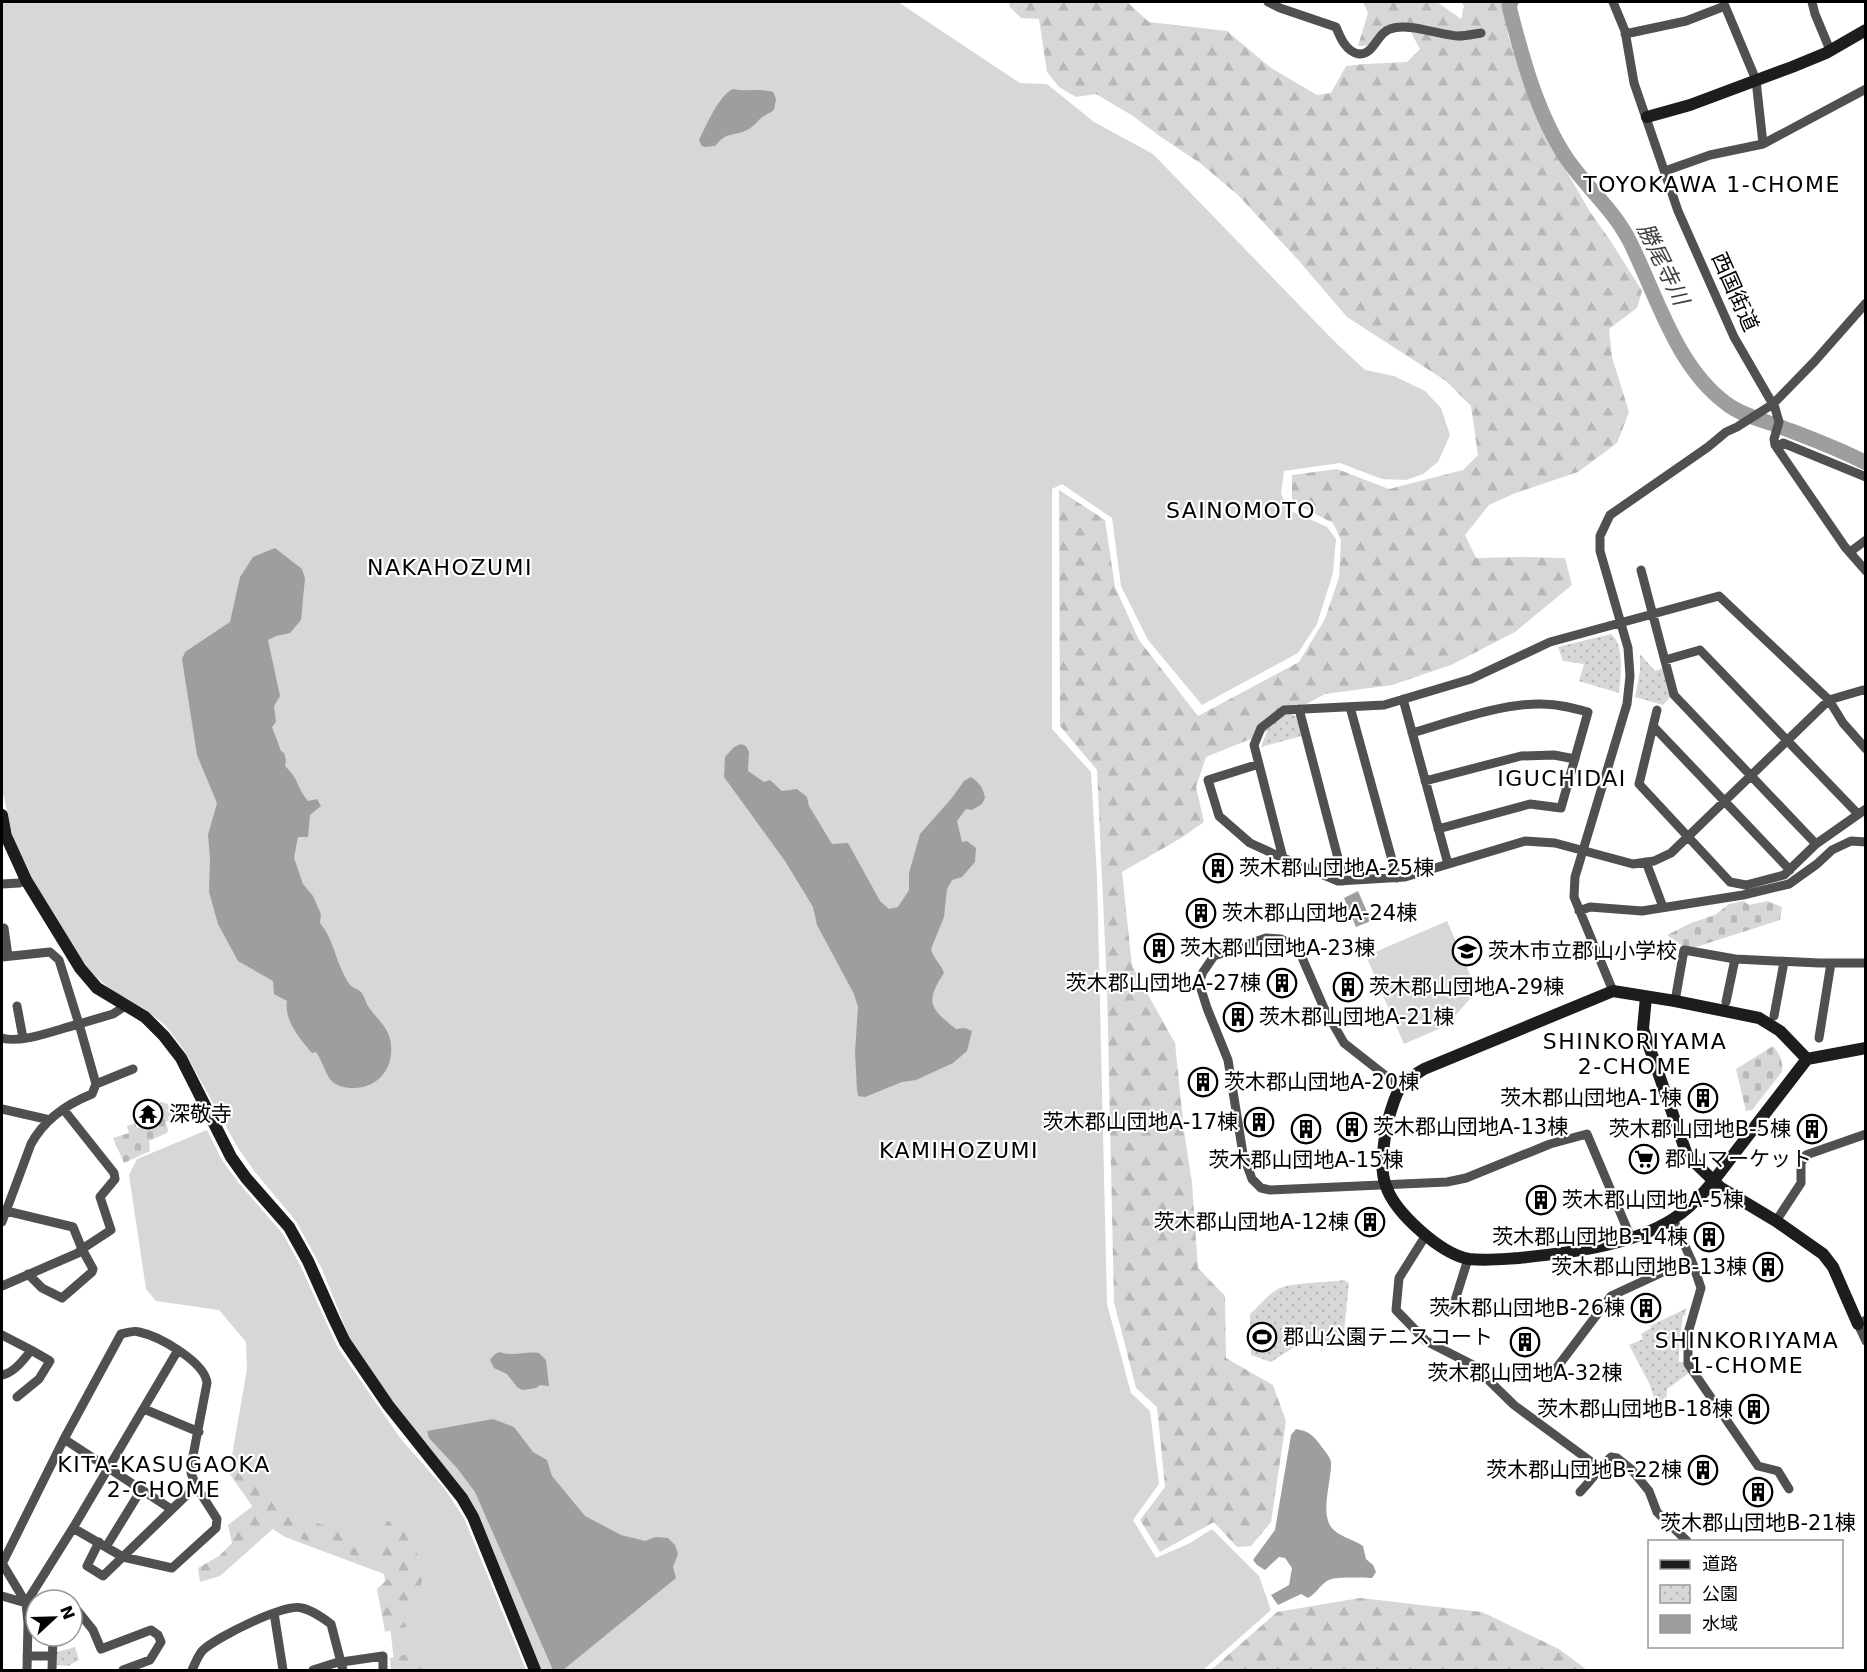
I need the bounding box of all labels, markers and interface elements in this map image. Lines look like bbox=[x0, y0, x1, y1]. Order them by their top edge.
district label: TOYOKAWA 1-CHOME bbox=[1582, 172, 1841, 197]
water label: 勝尾寺川 bbox=[1632, 219, 1694, 311]
street label: 西国街道 bbox=[1707, 249, 1763, 335]
district label: SAINOMOTO bbox=[1166, 498, 1316, 523]
district label: NAKAHOZUMI bbox=[367, 555, 533, 580]
district label: IGUCHIDAI bbox=[1497, 766, 1627, 791]
building icon: 茨木郡山団地A-25棟 bbox=[1202, 852, 1234, 884]
place label: 茨木郡山団地A-25棟 bbox=[1239, 856, 1434, 880]
building icon: 茨木郡山団地A-24棟 bbox=[1185, 897, 1217, 929]
place label: 茨木郡山団地A-24棟 bbox=[1222, 901, 1417, 925]
building icon: 茨木郡山団地A-23棟 bbox=[1143, 932, 1175, 964]
school or university icon: 茨木市立郡山小学校 bbox=[1451, 935, 1483, 967]
place label: 茨木郡山団地A-23棟 bbox=[1180, 936, 1375, 960]
place label: 茨木市立郡山小学校 bbox=[1488, 939, 1677, 963]
building icon: 茨木郡山団地A-27棟 bbox=[1266, 967, 1298, 999]
place label: 茨木郡山団地A-27棟 bbox=[1066, 971, 1261, 995]
building icon: 茨木郡山団地A-29棟 bbox=[1332, 971, 1364, 1003]
place label: 茨木郡山団地A-29棟 bbox=[1369, 975, 1564, 999]
building icon: 茨木郡山団地A-21棟 bbox=[1222, 1001, 1254, 1033]
place label: 茨木郡山団地A-21棟 bbox=[1259, 1005, 1454, 1029]
district label: SHINKORIYAMA 2-CHOME bbox=[1543, 1029, 1727, 1079]
building icon: 茨木郡山団地A-20棟 bbox=[1187, 1066, 1219, 1098]
place label: 茨木郡山団地A-20棟 bbox=[1224, 1070, 1419, 1094]
building icon: 茨木郡山団地A-1棟 bbox=[1687, 1082, 1719, 1114]
place label: 茨木郡山団地A-1棟 bbox=[1500, 1086, 1682, 1110]
temple icon: 深敬寺 bbox=[132, 1098, 164, 1130]
place label: 深敬寺 bbox=[169, 1102, 232, 1126]
building icon: 茨木郡山団地A-17棟 bbox=[1243, 1106, 1275, 1138]
place label: 茨木郡山団地A-17棟 bbox=[1043, 1110, 1238, 1134]
building icon: 茨木郡山団地A-13棟 bbox=[1336, 1111, 1368, 1143]
building icon: 茨木郡山団地A-15棟 bbox=[1290, 1113, 1322, 1145]
building icon: 茨木郡山団地B-5棟 bbox=[1796, 1113, 1828, 1145]
place label: 茨木郡山団地A-13棟 bbox=[1373, 1115, 1568, 1139]
place label: 茨木郡山団地B-5棟 bbox=[1609, 1117, 1791, 1141]
district label: KAMIHOZUMI bbox=[879, 1138, 1039, 1163]
supermarket icon: 郡山マーケット bbox=[1628, 1143, 1660, 1175]
place label: 郡山マーケット bbox=[1665, 1147, 1812, 1171]
place label: 茨木郡山団地A-15棟 bbox=[1208, 1148, 1404, 1172]
building icon: 茨木郡山団地A-5棟 bbox=[1525, 1184, 1557, 1216]
place label: 茨木郡山団地A-5棟 bbox=[1562, 1188, 1744, 1212]
building icon: 茨木郡山団地A-12棟 bbox=[1354, 1206, 1386, 1238]
place label: 茨木郡山団地A-12棟 bbox=[1154, 1210, 1349, 1234]
building icon: 茨木郡山団地B-14棟 bbox=[1693, 1221, 1725, 1253]
place label: 茨木郡山団地B-14棟 bbox=[1492, 1225, 1688, 1249]
building icon: 茨木郡山団地B-13棟 bbox=[1752, 1251, 1784, 1283]
place label: 茨木郡山団地B-13棟 bbox=[1551, 1255, 1747, 1279]
building icon: 茨木郡山団地B-26棟 bbox=[1630, 1292, 1662, 1324]
place label: 茨木郡山団地B-26棟 bbox=[1429, 1296, 1625, 1320]
sports icon: 郡山公園テニスコート bbox=[1246, 1321, 1278, 1353]
place label: 郡山公園テニスコート bbox=[1283, 1325, 1493, 1349]
building icon: 茨木郡山団地A-32棟 bbox=[1509, 1326, 1541, 1358]
district label: SHINKORIYAMA 1-CHOME bbox=[1655, 1328, 1839, 1378]
place label: 茨木郡山団地A-32棟 bbox=[1427, 1361, 1623, 1385]
building icon: 茨木郡山団地B-18棟 bbox=[1738, 1393, 1770, 1425]
place label: 茨木郡山団地B-18棟 bbox=[1537, 1397, 1733, 1421]
district label: KITA-KASUGAOKA 2-CHOME bbox=[57, 1452, 271, 1502]
building icon: 茨木郡山団地B-22棟 bbox=[1687, 1454, 1719, 1486]
place label: 茨木郡山団地B-22棟 bbox=[1486, 1458, 1682, 1482]
building icon: 茨木郡山団地B-21棟 bbox=[1742, 1476, 1774, 1508]
place label: 茨木郡山団地B-21棟 bbox=[1660, 1511, 1856, 1535]
legend bbox=[1648, 1540, 1843, 1648]
text: 道路 bbox=[1702, 1553, 1738, 1574]
text: 公園 bbox=[1702, 1583, 1738, 1604]
north arrow bbox=[24, 1588, 84, 1648]
text: N bbox=[56, 1603, 79, 1622]
text: 水域 bbox=[1702, 1613, 1738, 1634]

